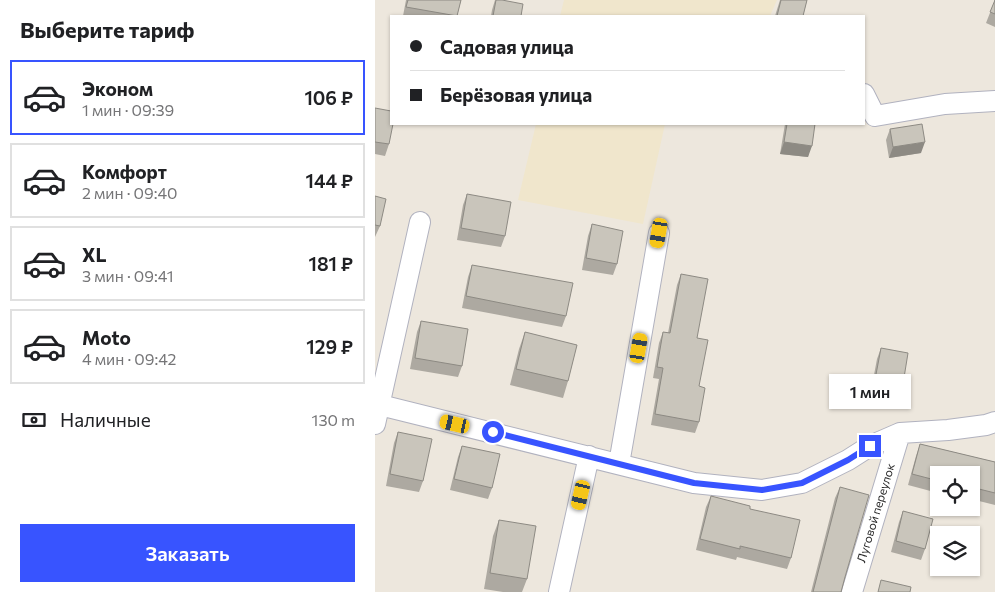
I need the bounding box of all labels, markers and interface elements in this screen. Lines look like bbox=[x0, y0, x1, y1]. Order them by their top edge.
text: Выберите тариф bbox=[20, 16, 194, 43]
text: Садовая улица bbox=[440, 35, 574, 58]
icon: car bbox=[22, 75, 67, 120]
text: Эконом bbox=[82, 77, 153, 100]
text: Берёзовая улица bbox=[440, 83, 592, 106]
text: 106 ₽ bbox=[304, 86, 353, 109]
text: 1 мин · 09:39 bbox=[82, 100, 174, 119]
icon: car bbox=[22, 158, 67, 203]
text: Комфорт bbox=[82, 160, 167, 183]
text: 144 ₽ bbox=[305, 169, 353, 192]
text: 2 мин · 09:40 bbox=[82, 183, 178, 202]
car bbox=[649, 217, 668, 249]
icon: car bbox=[22, 241, 67, 286]
text: XL bbox=[82, 243, 107, 266]
text: 181 ₽ bbox=[308, 252, 353, 275]
text: 3 мин · 09:41 bbox=[82, 266, 174, 285]
icon: car bbox=[22, 324, 67, 369]
text: Moto bbox=[82, 326, 131, 349]
car bbox=[629, 332, 648, 364]
text: 129 ₽ bbox=[306, 335, 353, 358]
text: 4 мин · 09:42 bbox=[82, 349, 176, 368]
callout: 1 мин bbox=[829, 374, 911, 408]
text: 1 мин bbox=[850, 382, 890, 401]
icon: cash bbox=[20, 406, 48, 434]
text: Наличные bbox=[60, 408, 151, 431]
text: 130 m bbox=[312, 410, 355, 429]
car bbox=[438, 413, 471, 435]
route start bbox=[482, 421, 504, 443]
route end bbox=[859, 435, 881, 457]
street label: Луговой переулок bbox=[853, 461, 897, 564]
map controls bbox=[930, 466, 980, 576]
button: locate bbox=[930, 466, 980, 516]
car bbox=[570, 479, 591, 511]
button: Заказать bbox=[20, 524, 355, 582]
button: layers bbox=[930, 526, 980, 576]

